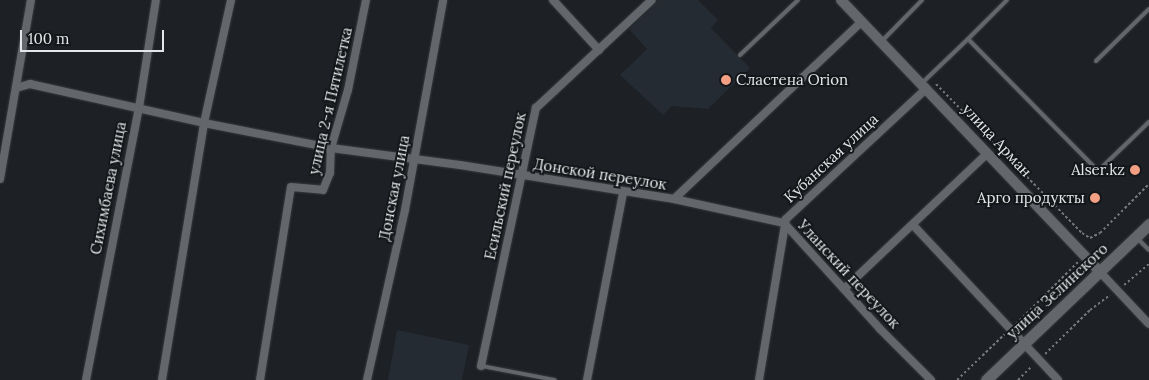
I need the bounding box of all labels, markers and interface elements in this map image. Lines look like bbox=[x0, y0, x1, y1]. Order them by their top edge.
scale bar bbox=[22, 20, 166, 52]
street label: улица 2-я Пятилетка bbox=[304, 25, 356, 177]
text: 100 m bbox=[28, 29, 69, 48]
place label: Сластена Orion bbox=[736, 71, 848, 89]
marker: Сластена Orion bbox=[720, 74, 732, 86]
street label: улица Арман bbox=[959, 100, 1035, 180]
street label: Кубанская улица bbox=[780, 110, 882, 206]
street label: Есильский переулок bbox=[481, 111, 529, 261]
street label: Сихимбаева улица bbox=[86, 120, 130, 256]
street label: Донская улица bbox=[375, 134, 413, 242]
street label: Донской переулок bbox=[532, 155, 668, 193]
place label: Alser.kz bbox=[1071, 161, 1125, 179]
marker: Alser.kz bbox=[1129, 164, 1141, 176]
place label: Арго продукты bbox=[977, 189, 1085, 207]
marker: Арго продукты bbox=[1089, 192, 1101, 204]
street label: Уланский переулок bbox=[794, 216, 904, 332]
street label: улица Зелинского bbox=[1003, 239, 1111, 343]

